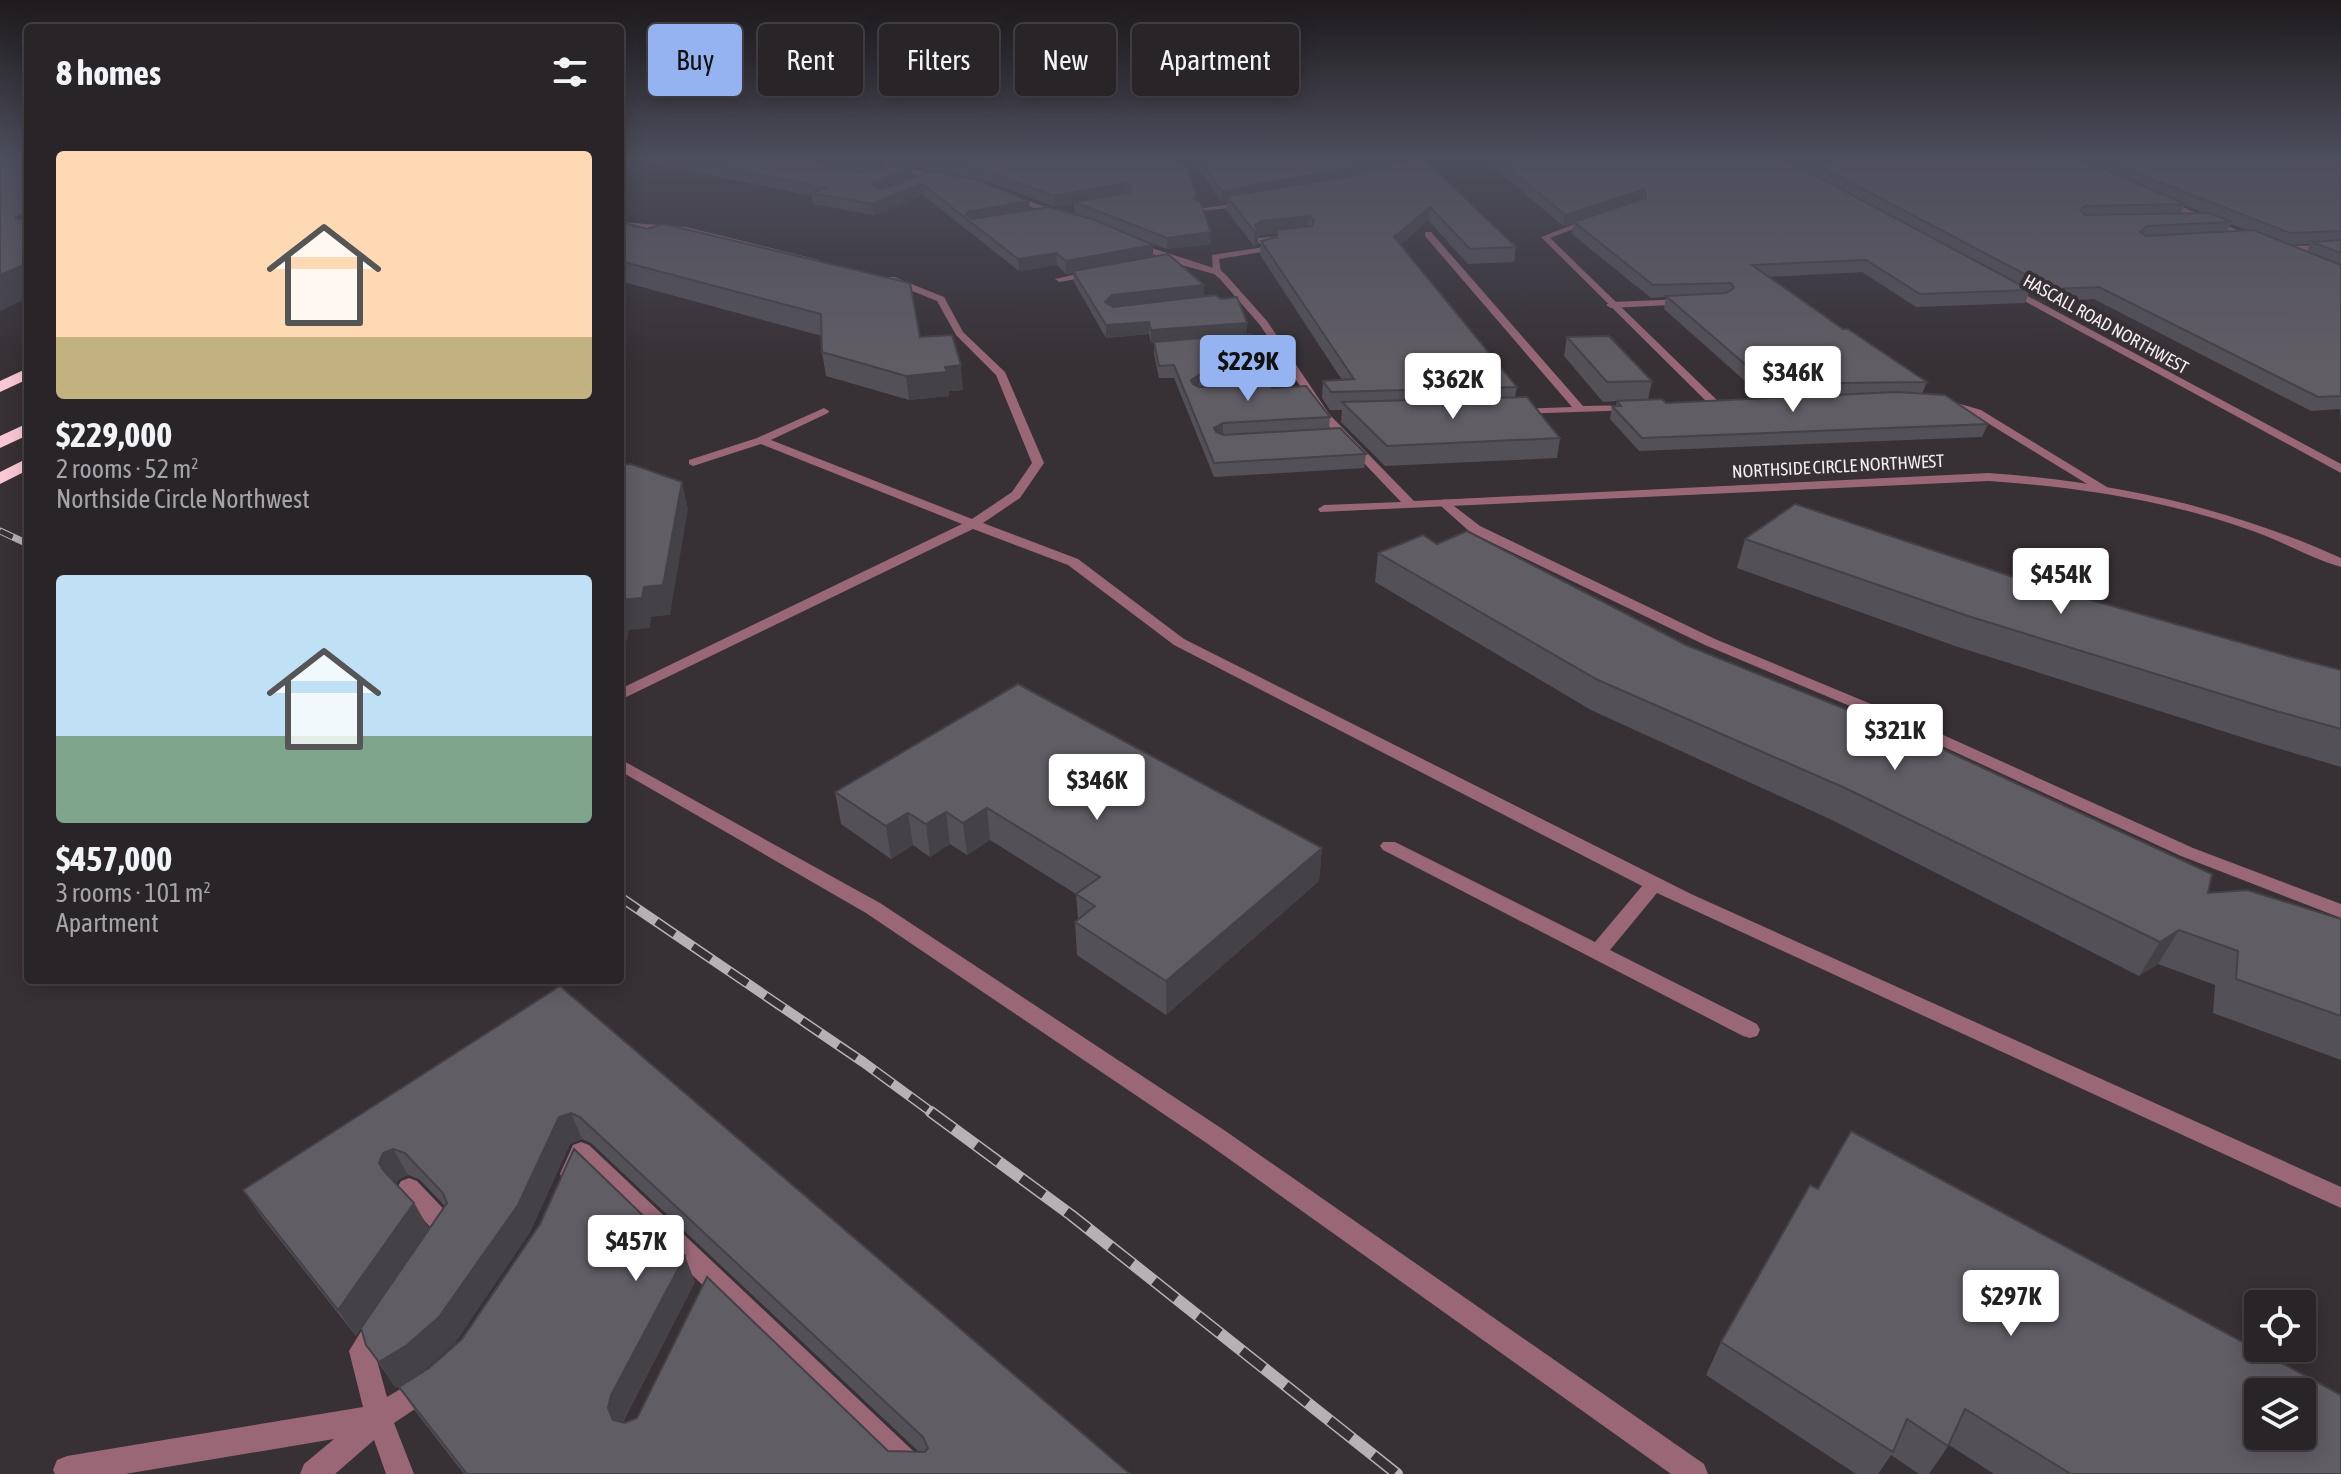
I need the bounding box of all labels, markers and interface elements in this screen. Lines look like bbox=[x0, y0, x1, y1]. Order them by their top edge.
chip: Buy bbox=[648, 24, 742, 96]
chip: Rent bbox=[758, 24, 863, 96]
chip: Filters bbox=[879, 24, 999, 96]
chip: New bbox=[1015, 24, 1116, 96]
chip: Apartment bbox=[1132, 24, 1299, 96]
icon: filters bbox=[548, 50, 592, 94]
text: 8 homes bbox=[56, 53, 161, 92]
icon: home bbox=[252, 203, 396, 347]
street label: HASCALL ROAD NORTHWEST bbox=[2020, 270, 2192, 378]
pin: $229K bbox=[1192, 335, 1304, 403]
text: $229K bbox=[1218, 346, 1278, 376]
pin: $346K bbox=[1737, 346, 1849, 414]
pin: $362K bbox=[1397, 353, 1509, 421]
text: $346K bbox=[1763, 357, 1823, 387]
text: $362K bbox=[1423, 364, 1483, 394]
text: $229,000 bbox=[56, 415, 172, 454]
street label: NORTHSIDE CIRCLE NORTHWEST bbox=[1731, 450, 1945, 482]
text: 2 rooms · 52 m² bbox=[56, 454, 198, 484]
text: Northside Circle Northwest bbox=[56, 484, 310, 514]
pin: $454K bbox=[2005, 548, 2117, 616]
text: $454K bbox=[2031, 559, 2091, 589]
icon: home bbox=[252, 627, 396, 771]
pin: $321K bbox=[1839, 704, 1951, 772]
text: $321K bbox=[1865, 715, 1925, 745]
pin: $346K bbox=[1041, 754, 1153, 822]
text: $346K bbox=[1067, 765, 1127, 795]
text: $457,000 bbox=[56, 839, 172, 878]
text: 3 rooms · 101 m² bbox=[56, 878, 211, 908]
text: Apartment bbox=[56, 908, 159, 938]
pin: $457K bbox=[580, 1215, 692, 1283]
text: $457K bbox=[606, 1226, 666, 1256]
pin: $297K bbox=[1955, 1270, 2067, 1338]
text: $297K bbox=[1981, 1281, 2041, 1311]
map controls bbox=[2244, 1290, 2316, 1450]
button: locate bbox=[2244, 1290, 2316, 1362]
button: layers bbox=[2244, 1378, 2316, 1450]

